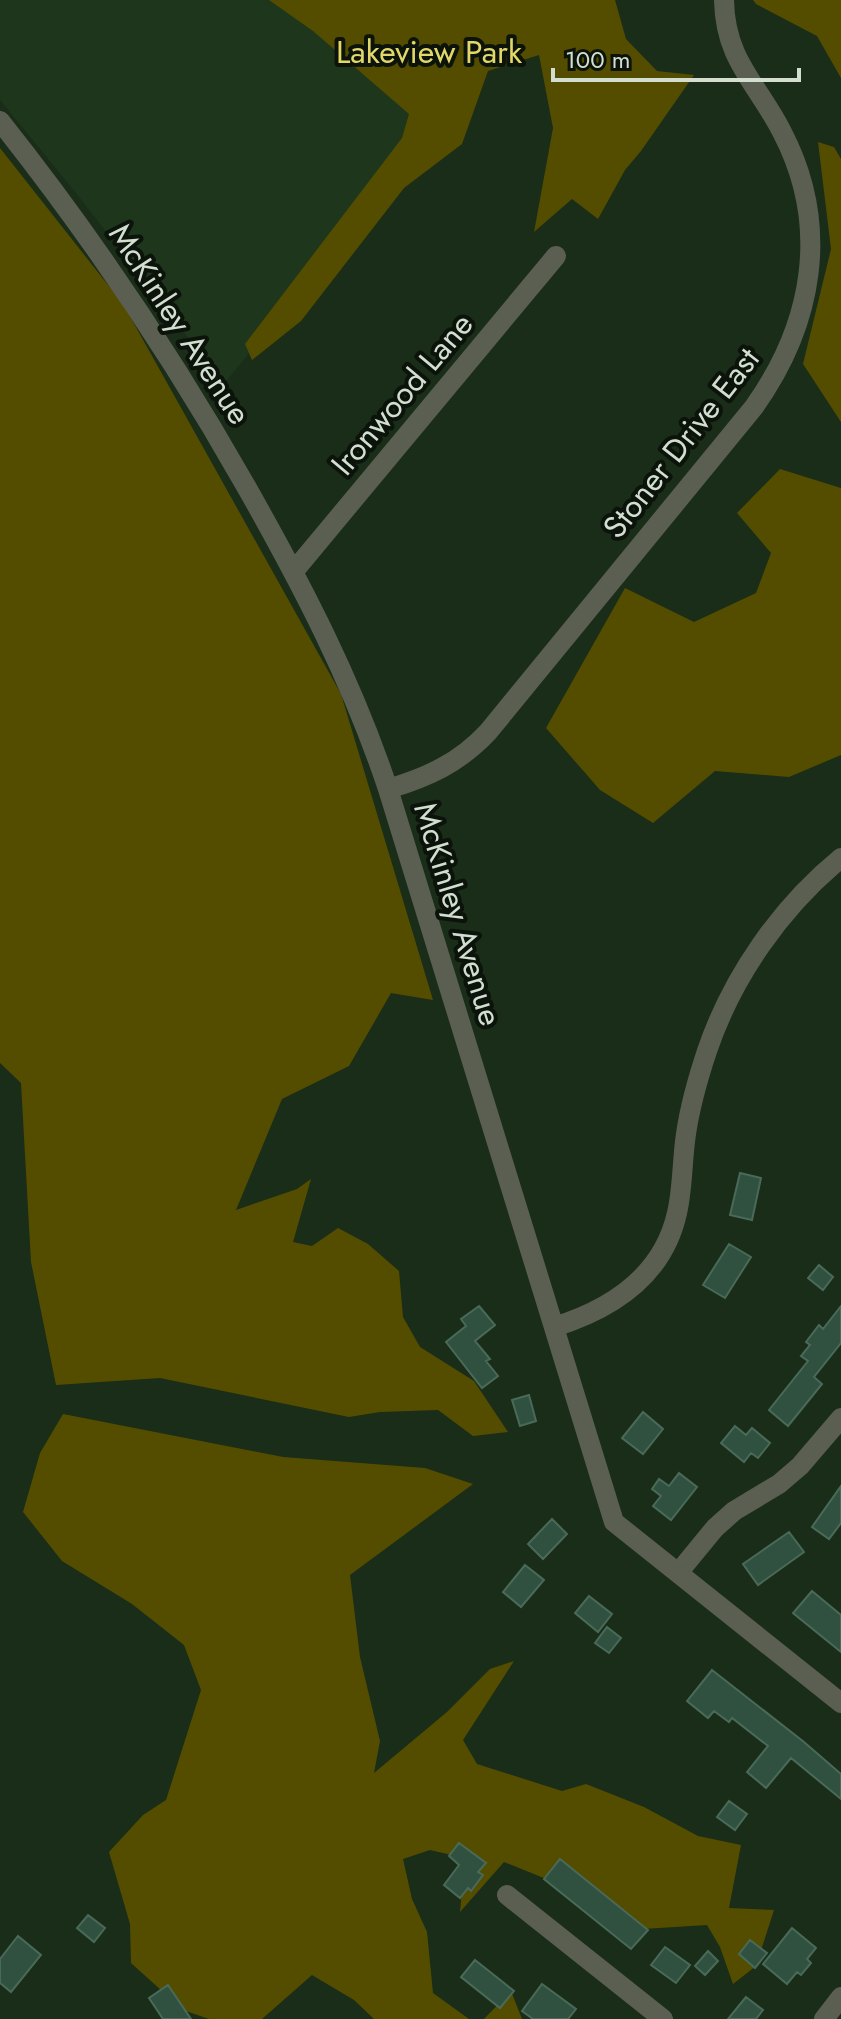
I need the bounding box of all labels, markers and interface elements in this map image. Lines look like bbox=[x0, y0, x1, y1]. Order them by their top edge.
park label: Lakeview Park bbox=[336, 29, 523, 75]
scale bar bbox=[553, 32, 799, 82]
text: 100 m bbox=[565, 42, 631, 77]
street label: McKinley Avenue bbox=[98, 215, 262, 433]
street label: Ironwood Lane bbox=[320, 303, 484, 485]
street label: Stoner Drive East bbox=[592, 338, 770, 548]
street label: McKinley Avenue bbox=[402, 797, 514, 1031]

